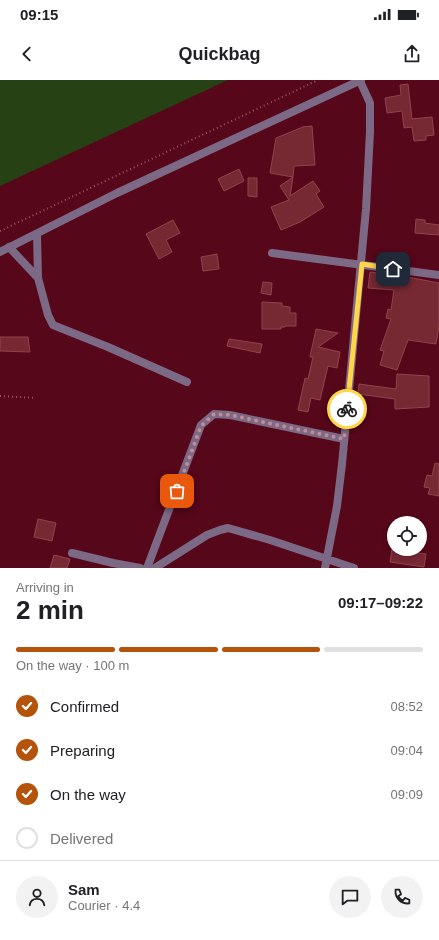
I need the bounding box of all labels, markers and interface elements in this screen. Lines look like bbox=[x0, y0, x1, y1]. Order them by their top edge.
text: 09:15 bbox=[20, 6, 58, 23]
icon: back bbox=[16, 43, 38, 65]
icon: share bbox=[401, 43, 423, 65]
text: Quickbag bbox=[178, 44, 261, 64]
pin bbox=[376, 252, 410, 286]
icon: home bbox=[382, 258, 404, 280]
courier bbox=[327, 389, 367, 429]
icon: bike bbox=[336, 398, 358, 420]
pin bbox=[160, 474, 194, 508]
icon: bag bbox=[166, 480, 188, 502]
map controls bbox=[387, 516, 427, 556]
button: locate bbox=[387, 516, 427, 556]
text: Arriving in bbox=[16, 580, 74, 595]
text: 09:17–09:22 bbox=[338, 594, 423, 611]
text: 2 min bbox=[16, 595, 84, 625]
text: On the way · 100 m bbox=[16, 658, 129, 673]
icon: check bbox=[16, 695, 38, 717]
text: Confirmed bbox=[50, 698, 119, 715]
text: 08:52 bbox=[390, 699, 423, 714]
icon: check bbox=[16, 739, 38, 761]
text: Preparing bbox=[50, 742, 115, 759]
text: 09:04 bbox=[390, 743, 423, 758]
icon: check bbox=[16, 783, 38, 805]
text: On the way bbox=[50, 786, 126, 803]
text: 09:09 bbox=[390, 787, 423, 802]
text: Delivered bbox=[50, 830, 113, 847]
button: person bbox=[16, 876, 58, 918]
button: chat bbox=[329, 876, 371, 918]
button: phone bbox=[381, 876, 423, 918]
text: Sam bbox=[68, 881, 100, 898]
text: Courier · 4.4 bbox=[68, 898, 140, 913]

